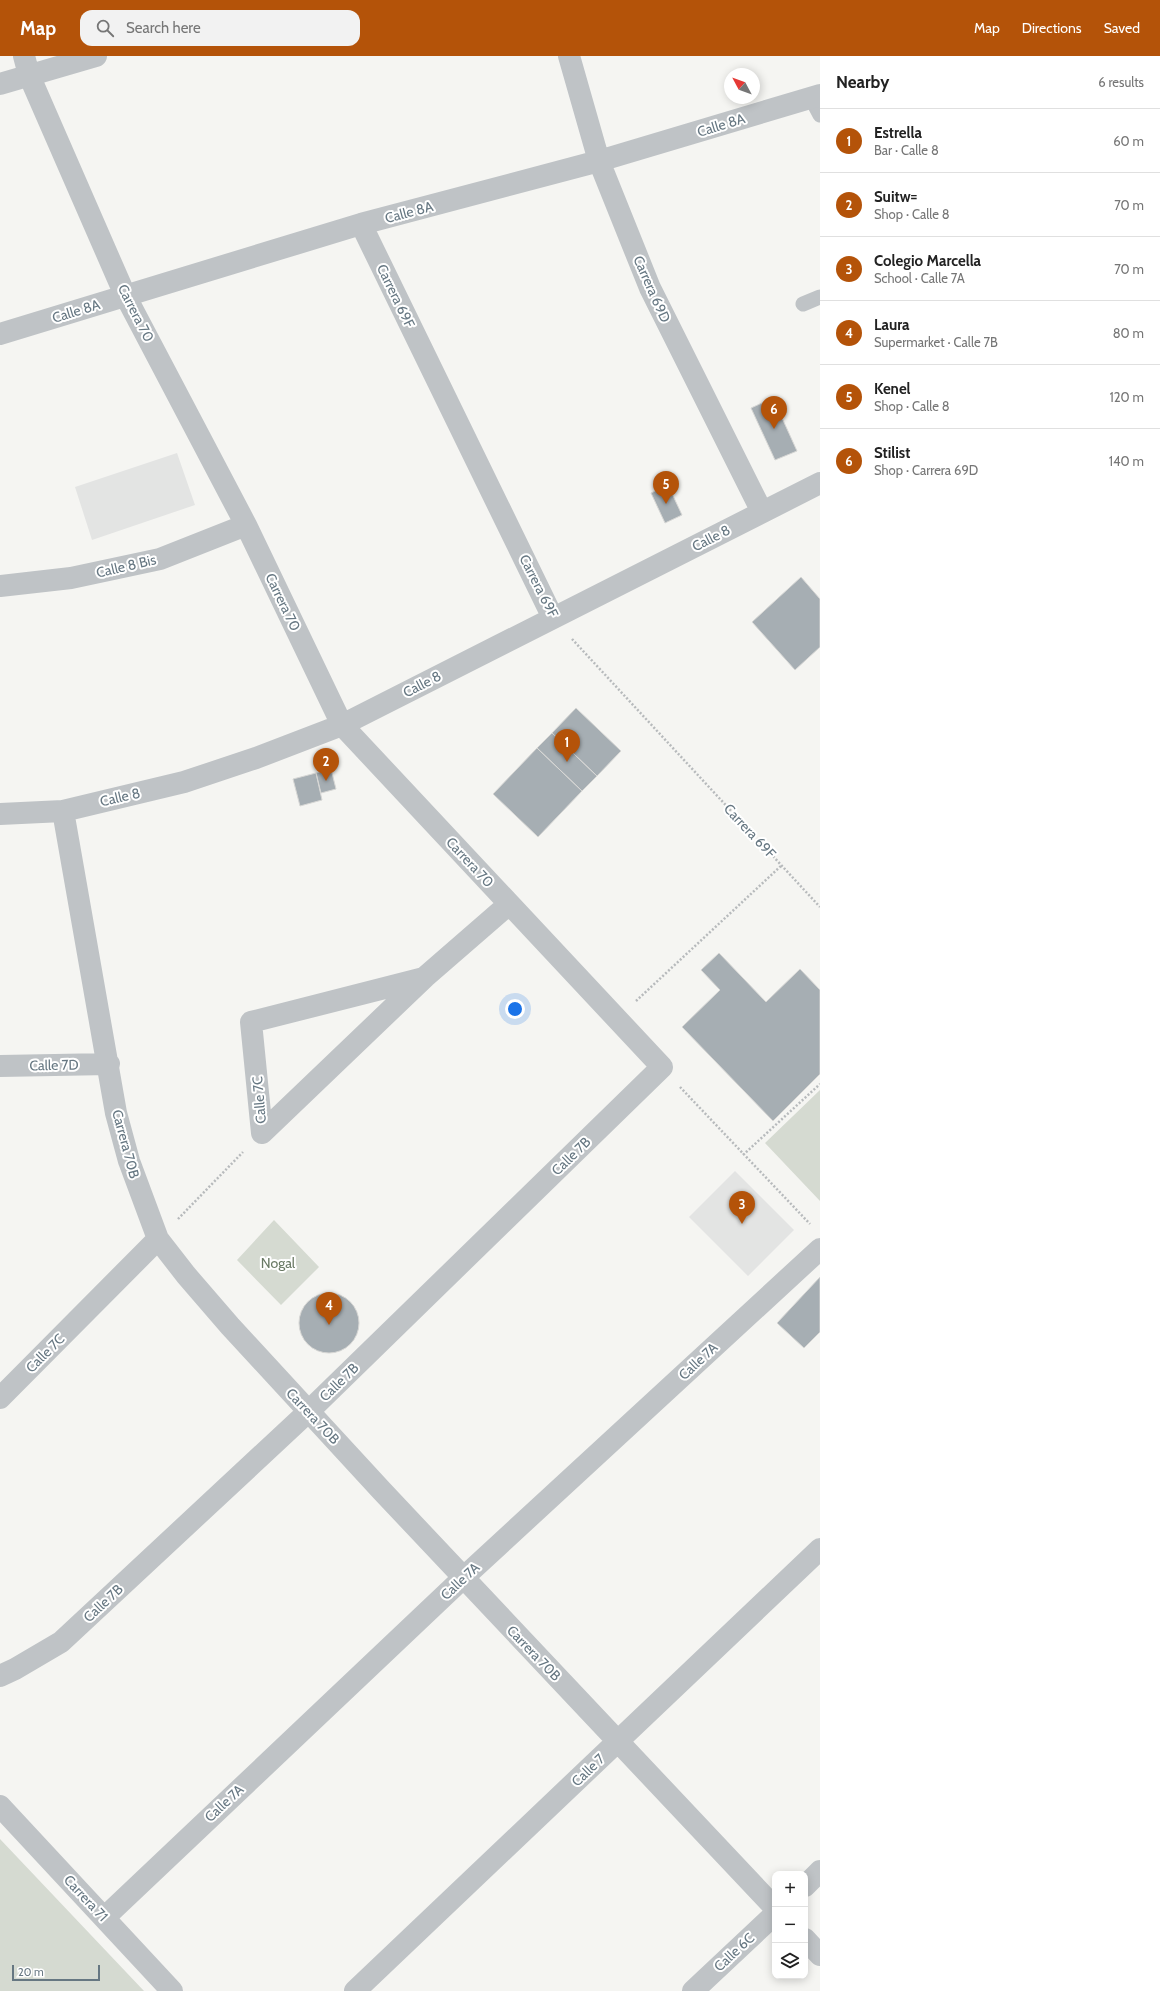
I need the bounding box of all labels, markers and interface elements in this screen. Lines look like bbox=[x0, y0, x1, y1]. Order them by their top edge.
search box bbox=[80, 10, 360, 46]
text: Map bbox=[20, 17, 56, 40]
icon: search bbox=[94, 17, 116, 39]
text: Search here bbox=[126, 19, 201, 37]
text: Map bbox=[974, 19, 1000, 37]
text: Directions bbox=[1022, 19, 1082, 37]
text: Saved bbox=[1104, 19, 1140, 37]
north arrow bbox=[724, 68, 760, 104]
text: Nearby bbox=[836, 72, 889, 92]
text: 6 results bbox=[1098, 74, 1144, 90]
street label: Calle 8A bbox=[695, 109, 748, 141]
text: Estrella bbox=[874, 124, 922, 142]
text: 1 bbox=[847, 133, 851, 149]
text: 60 m bbox=[1113, 133, 1144, 149]
text: Bar · Calle 8 bbox=[874, 142, 939, 158]
text: Suitw= bbox=[874, 188, 917, 206]
street label: Calle 8A bbox=[383, 197, 436, 227]
text: 2 bbox=[846, 197, 852, 213]
text: 70 m bbox=[1114, 197, 1144, 213]
text: Shop · Calle 8 bbox=[874, 206, 950, 222]
text: Colegio Marcella bbox=[874, 252, 981, 270]
street label: Carrera 69D bbox=[629, 253, 675, 325]
street label: Carrera 69F bbox=[373, 261, 419, 331]
text: 3 bbox=[845, 261, 853, 277]
text: 70 m bbox=[1114, 261, 1144, 277]
text: School · Calle 7A bbox=[874, 270, 965, 286]
street label: Carrera 70 bbox=[114, 281, 158, 345]
street label: Calle 8A bbox=[50, 295, 103, 327]
text: Laura bbox=[874, 316, 910, 334]
text: 4 bbox=[845, 325, 853, 341]
text: 80 m bbox=[1113, 325, 1144, 341]
text: Supermarket · Calle 7B bbox=[874, 334, 998, 350]
text: Kenel bbox=[874, 380, 911, 398]
text: 5 bbox=[846, 389, 852, 405]
text: 120 m bbox=[1110, 389, 1144, 405]
pin: 6 bbox=[761, 396, 787, 429]
text: Shop · Calle 8 bbox=[874, 398, 950, 414]
text: Stilist bbox=[874, 444, 910, 462]
text: 6 bbox=[845, 453, 853, 469]
text: 140 m bbox=[1109, 453, 1144, 469]
text: Shop · Carrera 69D bbox=[874, 462, 978, 478]
pin: 5 bbox=[653, 471, 679, 504]
street label: Calle 8 bbox=[689, 521, 733, 555]
street label: Calle 8 Bis bbox=[94, 550, 158, 582]
street label: Carrera 69F bbox=[515, 551, 563, 621]
street label: Carrera 70 bbox=[261, 570, 305, 634]
street label: Calle 8 bbox=[400, 667, 444, 701]
pin: 1 bbox=[554, 729, 580, 762]
pin: 2 bbox=[313, 748, 339, 781]
street label: Calle 8 bbox=[98, 784, 142, 810]
street label: Carrera 69F bbox=[720, 800, 780, 863]
street label: Carrera 70 bbox=[442, 833, 498, 891]
your location bbox=[505, 999, 525, 1019]
street label: Calle 7D bbox=[29, 1056, 79, 1074]
street label: Calle 7C bbox=[248, 1075, 270, 1125]
street label: Carrera 70B bbox=[108, 1108, 144, 1180]
street label: Calle 7B bbox=[548, 1133, 594, 1179]
pin: 3 bbox=[729, 1191, 755, 1224]
park label: Nogal bbox=[261, 1254, 296, 1272]
pin: 4 bbox=[316, 1292, 342, 1325]
street label: Calle 7C bbox=[22, 1329, 69, 1376]
street label: Calle 7A bbox=[675, 1338, 722, 1384]
street label: Calle 7B bbox=[316, 1359, 362, 1405]
street label: Carrera 70B bbox=[282, 1384, 344, 1448]
street label: Calle 7A bbox=[437, 1558, 484, 1604]
street label: Calle 7B bbox=[79, 1580, 127, 1626]
street label: Carrera 70B bbox=[503, 1621, 565, 1685]
street label: Calle 7 bbox=[568, 1750, 608, 1790]
street label: Calle 7A bbox=[201, 1780, 248, 1826]
street label: Carrera 71 bbox=[60, 1871, 112, 1925]
map controls bbox=[772, 1871, 808, 1979]
button: + bbox=[772, 1871, 808, 1907]
button: − bbox=[772, 1907, 808, 1943]
street label: Calle 6C bbox=[710, 1929, 758, 1975]
button: layers bbox=[772, 1943, 808, 1979]
scale bar bbox=[12, 1963, 100, 1982]
text: 20 m bbox=[18, 1965, 44, 1979]

